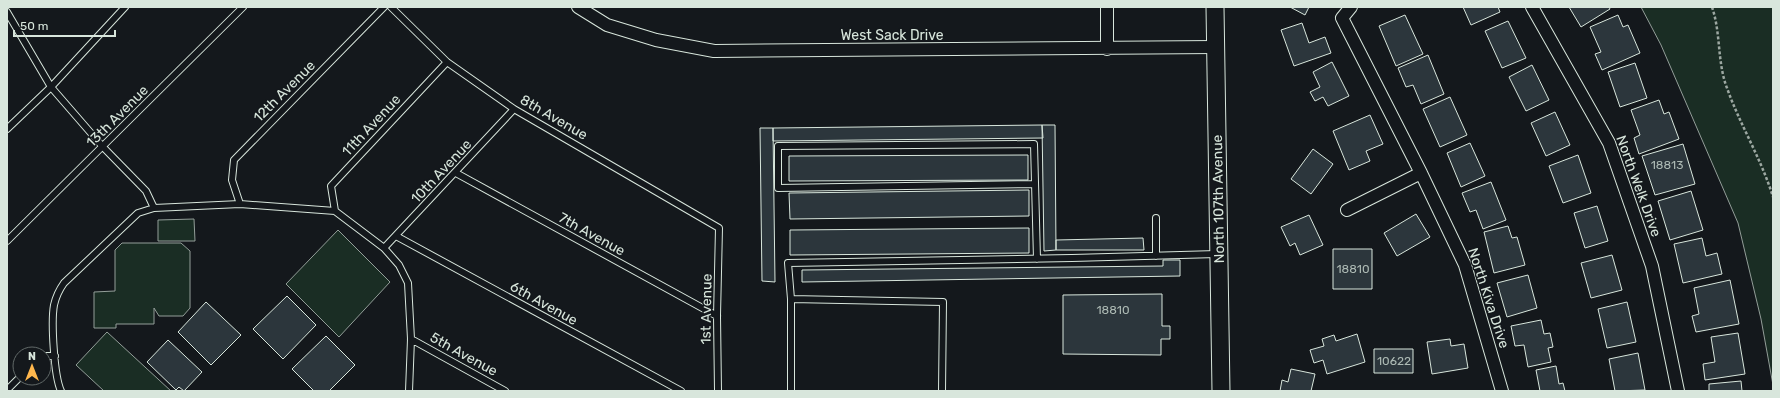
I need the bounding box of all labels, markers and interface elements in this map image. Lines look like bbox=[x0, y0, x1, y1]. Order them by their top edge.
scale bar bbox=[14, 12, 115, 38]
text: 50 m bbox=[20, 19, 48, 33]
street label: West Sack Drive bbox=[840, 27, 944, 44]
street label: 12th Avenue bbox=[250, 57, 319, 126]
street label: 13th Avenue bbox=[83, 82, 152, 151]
street label: 11th Avenue bbox=[339, 91, 404, 160]
street label: 8th Avenue bbox=[517, 91, 591, 144]
street label: North Welk Drive bbox=[1612, 133, 1665, 239]
street label: North 107th Avenue bbox=[1209, 134, 1228, 263]
street label: 10th Avenue bbox=[408, 136, 475, 207]
house number: 18813 bbox=[1651, 158, 1683, 172]
street label: 7th Avenue bbox=[556, 209, 628, 260]
street label: North Kiva Drive bbox=[1464, 246, 1513, 351]
house number: 18810 bbox=[1336, 262, 1370, 276]
street label: 1st Avenue bbox=[697, 273, 716, 345]
street label: 6th Avenue bbox=[507, 278, 581, 329]
house number: 18810 bbox=[1096, 303, 1130, 317]
street label: 5th Avenue bbox=[427, 329, 501, 380]
north arrow bbox=[12, 346, 52, 386]
text: N bbox=[28, 350, 36, 363]
house number: 10622 bbox=[1377, 354, 1411, 368]

